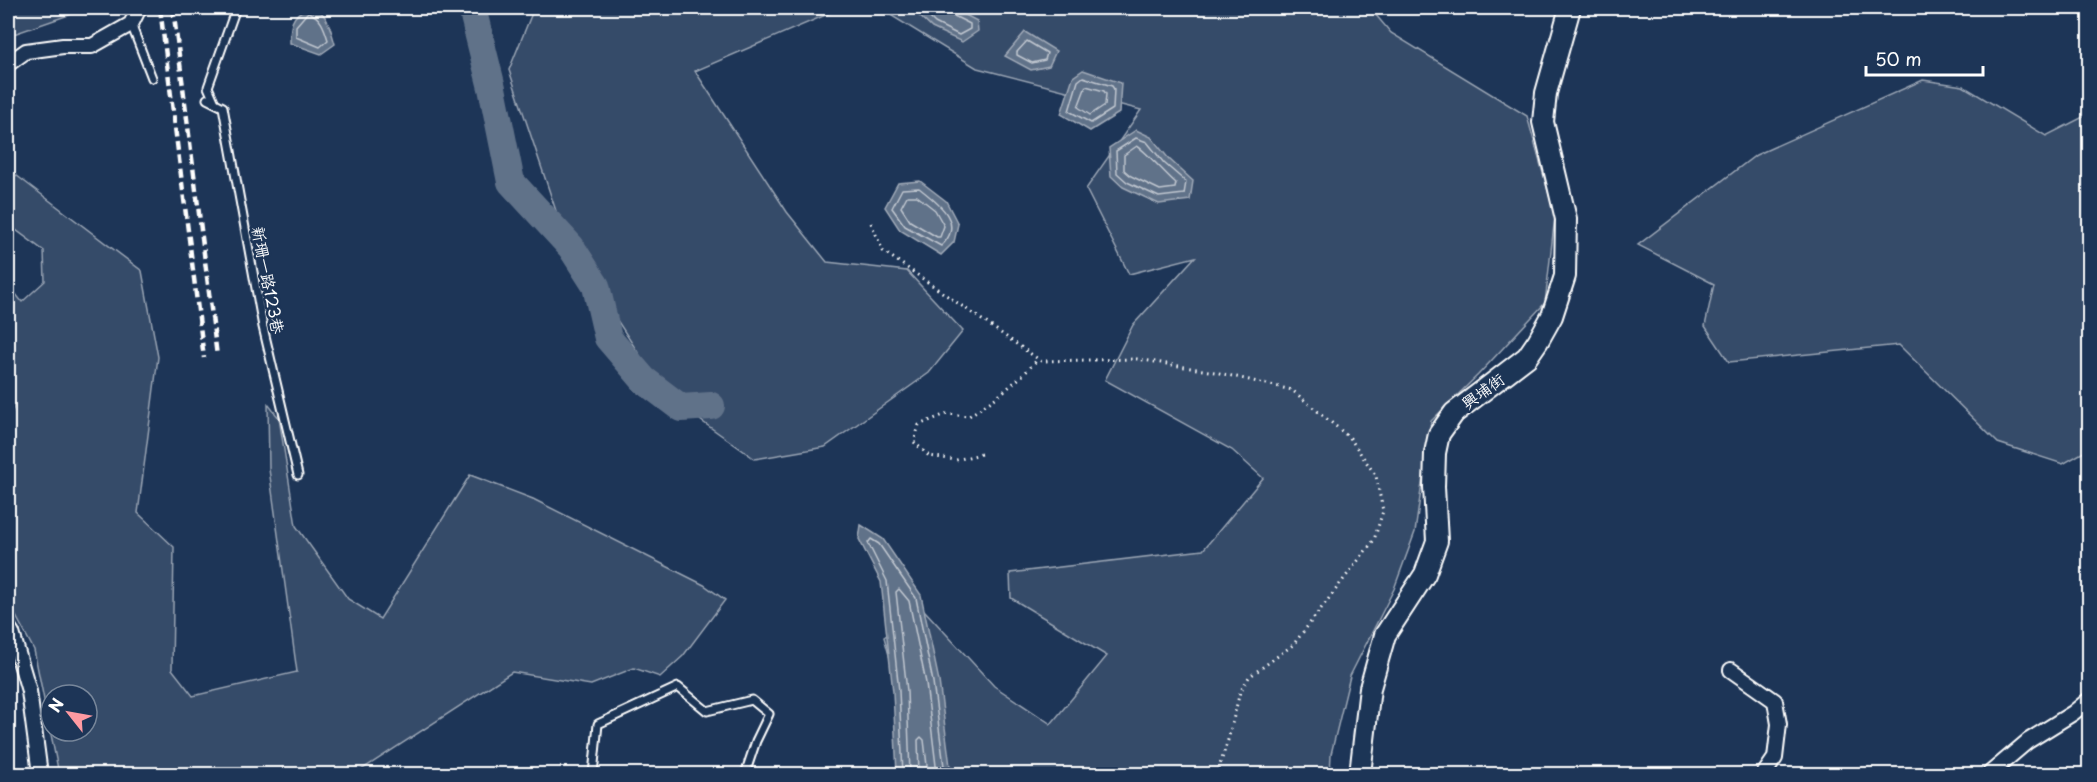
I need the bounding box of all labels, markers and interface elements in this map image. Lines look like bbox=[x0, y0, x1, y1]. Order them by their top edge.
scale bar bbox=[1866, 39, 1983, 77]
text: 50 m bbox=[1875, 45, 1922, 72]
street label: 新珊一路123巷 bbox=[247, 224, 291, 336]
street label: 興埔街 bbox=[1456, 366, 1509, 414]
north arrow bbox=[39, 683, 99, 743]
text: N bbox=[42, 693, 69, 716]

